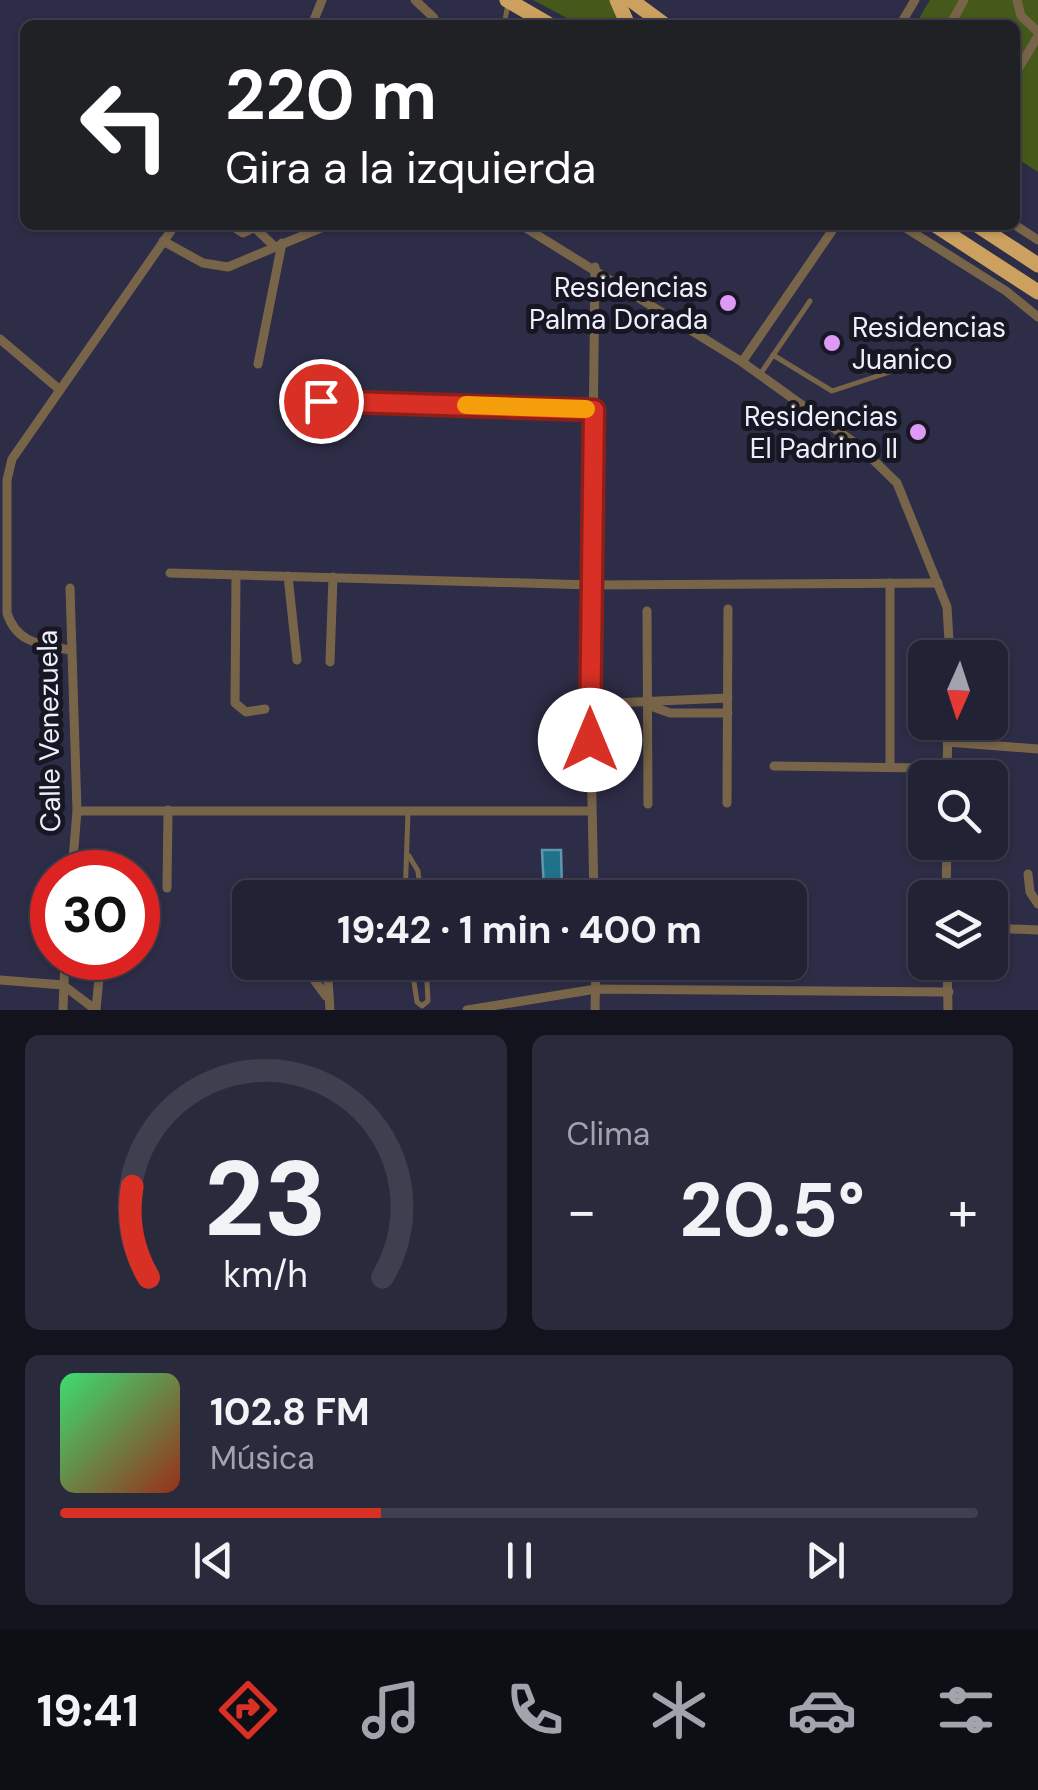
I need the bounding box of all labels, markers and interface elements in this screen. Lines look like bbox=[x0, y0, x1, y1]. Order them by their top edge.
text: 220 m bbox=[225, 50, 437, 141]
icon: left bbox=[60, 60, 190, 190]
text: Gira a la izquierda bbox=[225, 138, 596, 197]
place label: Residencias Palma Dorada bbox=[529, 269, 708, 338]
marker: Residencias Palma Dorada bbox=[717, 292, 739, 314]
place label: Residencias Juanico bbox=[852, 309, 1006, 378]
marker: Residencias Juanico bbox=[821, 332, 843, 354]
pin bbox=[279, 359, 364, 444]
icon: arrive bbox=[294, 374, 349, 429]
place label: Residencias El Padrino II bbox=[744, 398, 898, 467]
marker: Residencias El Padrino II bbox=[907, 421, 929, 443]
street label: Calle Venezuela bbox=[29, 630, 69, 832]
north arrow bbox=[908, 640, 1008, 740]
map controls bbox=[908, 640, 1008, 980]
position arrow bbox=[538, 688, 642, 792]
button: search bbox=[908, 760, 1008, 860]
speed limit sign: 30 bbox=[30, 850, 160, 980]
button: layers bbox=[908, 880, 1008, 980]
text: 19:42 · 1 min · 400 m bbox=[337, 905, 702, 955]
text: Clima bbox=[567, 1113, 650, 1155]
text: 23 bbox=[204, 1132, 327, 1267]
text: 20.5° bbox=[679, 1162, 865, 1259]
text: − bbox=[567, 1175, 597, 1247]
text: + bbox=[948, 1175, 978, 1247]
text: km/h bbox=[224, 1252, 308, 1298]
text: 102.8 FM bbox=[210, 1387, 370, 1437]
text: Música bbox=[210, 1437, 315, 1479]
icon: previous bbox=[186, 1533, 241, 1588]
icon: pause bbox=[492, 1533, 547, 1588]
icon: next bbox=[798, 1533, 853, 1588]
icon: directions bbox=[213, 1675, 283, 1745]
icon: music bbox=[356, 1675, 426, 1745]
icon: phone bbox=[500, 1675, 570, 1745]
icon: climate bbox=[644, 1675, 714, 1745]
icon: car bbox=[787, 1675, 857, 1745]
icon: filters bbox=[931, 1675, 1001, 1745]
text: 19:41 bbox=[37, 1681, 139, 1740]

